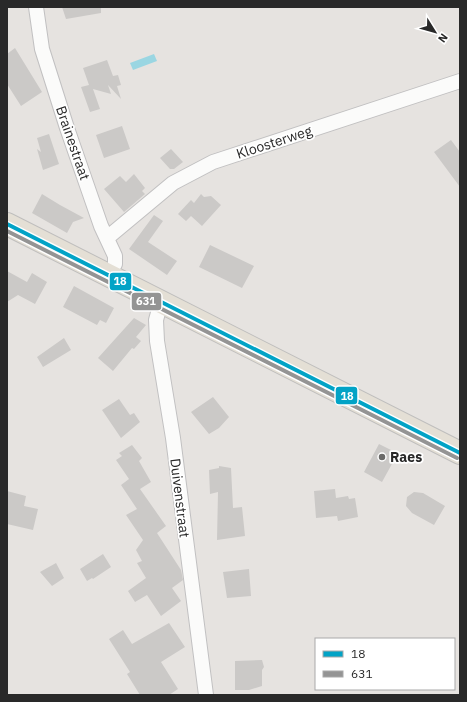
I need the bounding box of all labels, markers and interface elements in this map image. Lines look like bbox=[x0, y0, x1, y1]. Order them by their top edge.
north arrow bbox=[415, 12, 455, 52]
text: N bbox=[435, 31, 451, 45]
street label: Brainestraat bbox=[52, 103, 94, 183]
street label: Kloosterweg bbox=[234, 121, 315, 163]
line badge: 18 bbox=[109, 272, 132, 291]
text: 18 bbox=[113, 274, 127, 288]
line badge: 631 bbox=[131, 292, 162, 311]
text: 631 bbox=[136, 294, 156, 308]
line badge: 18 bbox=[335, 386, 358, 405]
text: 18 bbox=[340, 389, 354, 403]
place label: Raes bbox=[390, 448, 422, 466]
marker: Raes bbox=[377, 452, 387, 462]
street label: Duivenstraat bbox=[166, 457, 194, 539]
legend bbox=[315, 638, 455, 690]
text: 18 bbox=[351, 646, 365, 661]
text: 631 bbox=[351, 666, 373, 681]

